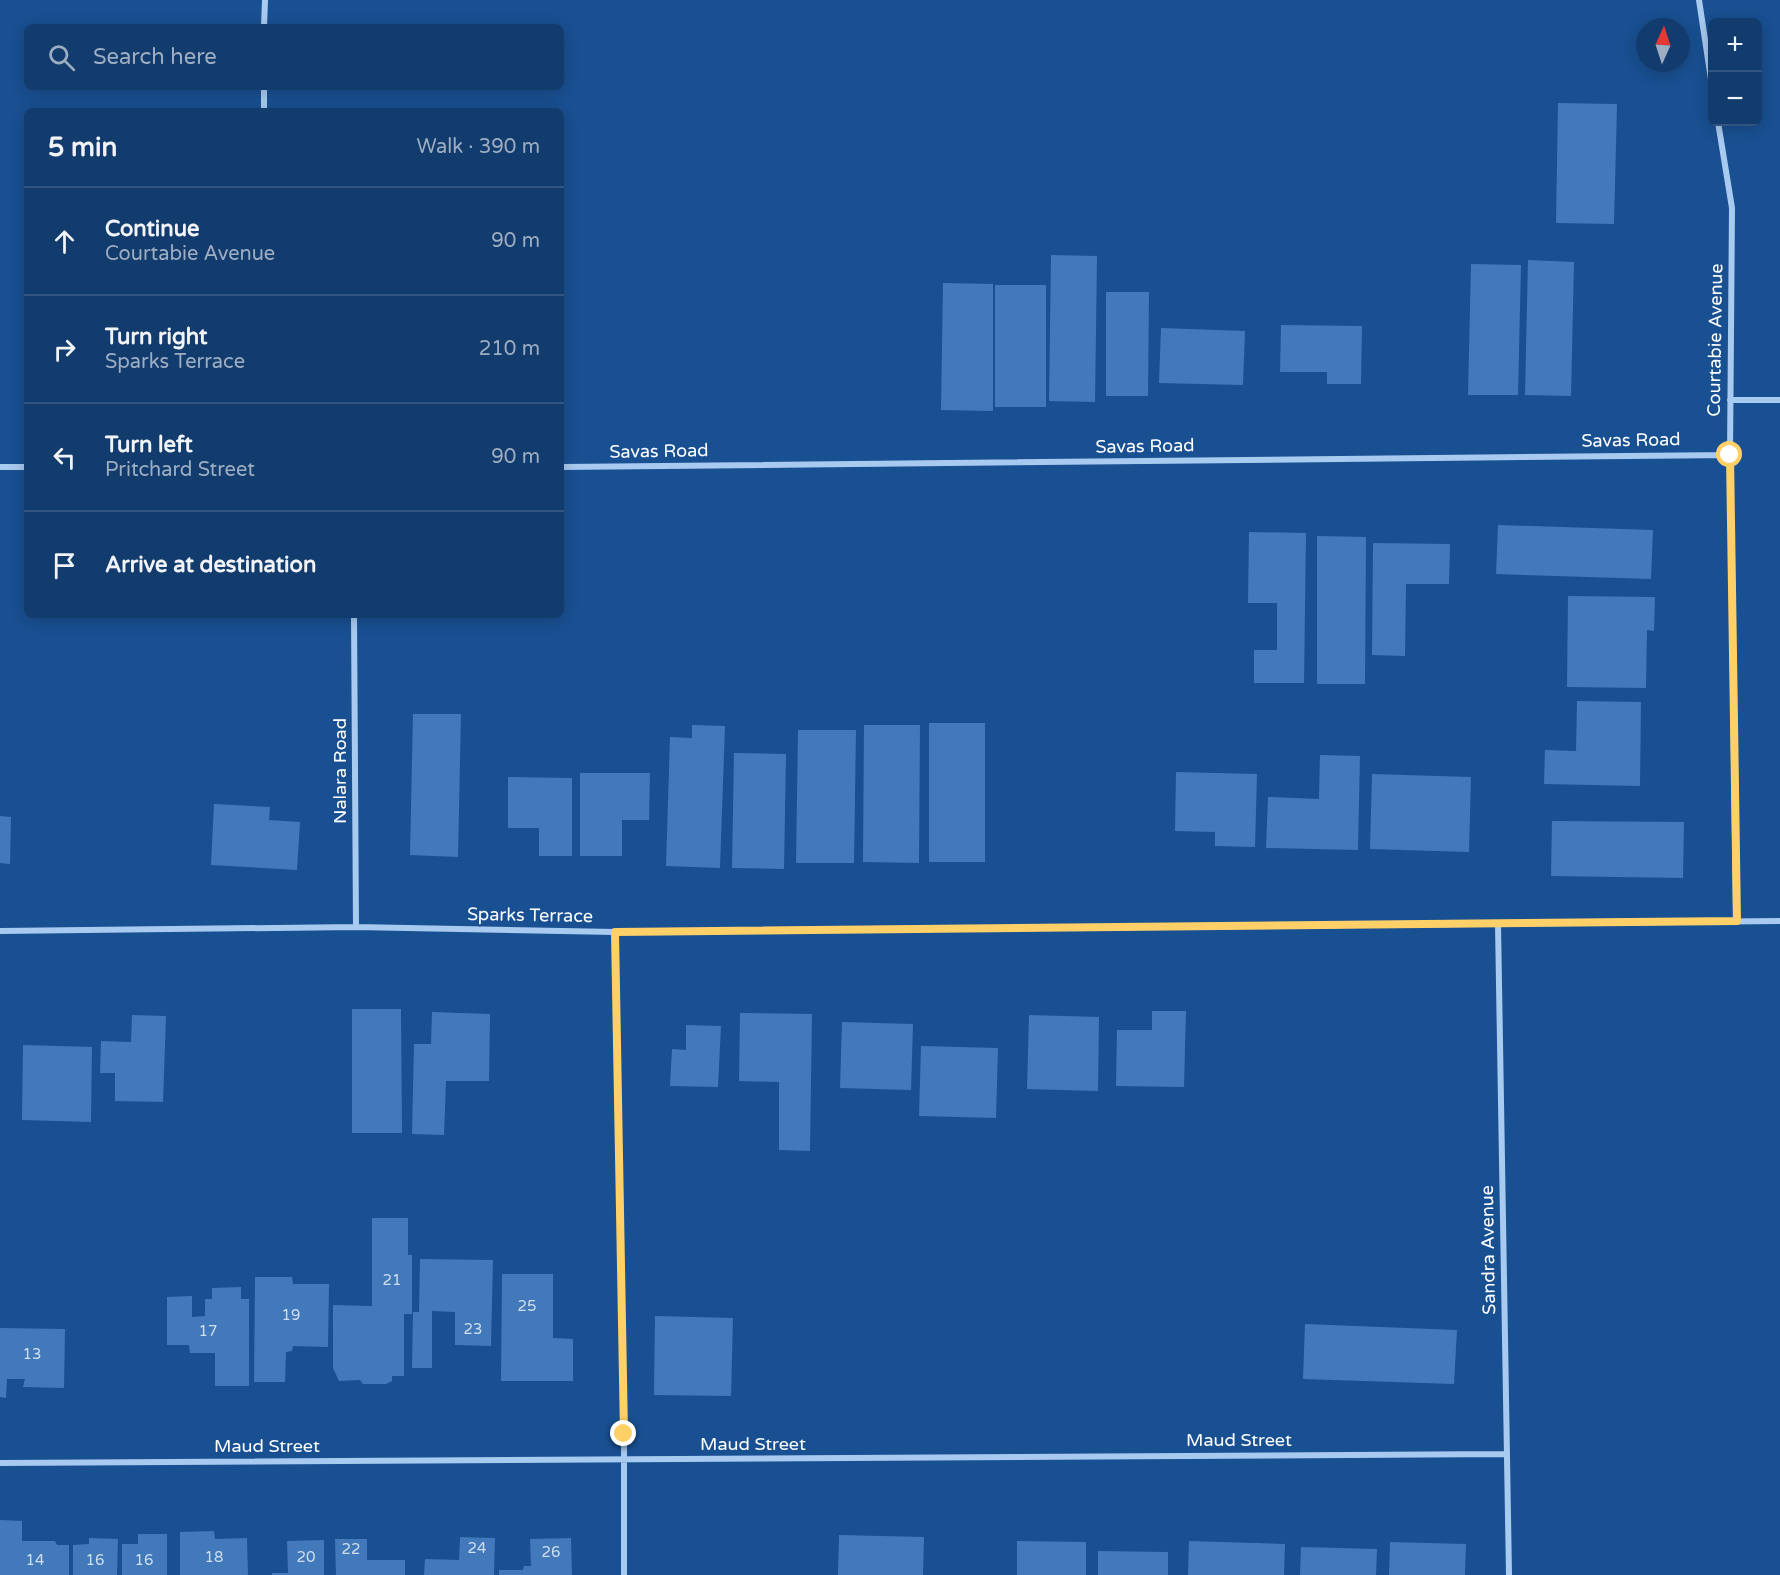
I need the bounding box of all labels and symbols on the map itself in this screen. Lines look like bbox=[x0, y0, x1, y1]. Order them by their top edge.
north arrow bbox=[1636, 18, 1690, 72]
street label: Courtabie Avenue bbox=[1703, 263, 1727, 417]
street label: Savas Road bbox=[1581, 428, 1681, 452]
street label: Savas Road bbox=[1095, 434, 1195, 458]
street label: Savas Road bbox=[609, 439, 709, 463]
route start bbox=[1716, 441, 1742, 467]
street label: Nalara Road bbox=[329, 718, 351, 824]
street label: Sparks Terrace bbox=[467, 903, 593, 927]
street label: Sandra Avenue bbox=[1476, 1185, 1500, 1315]
house number: 21 bbox=[383, 1271, 401, 1289]
house number: 25 bbox=[518, 1297, 536, 1315]
house number: 19 bbox=[282, 1306, 300, 1324]
house number: 23 bbox=[464, 1320, 482, 1338]
house number: 17 bbox=[199, 1322, 217, 1340]
house number: 13 bbox=[23, 1345, 41, 1363]
route end bbox=[610, 1420, 636, 1446]
street label: Maud Street bbox=[1186, 1429, 1292, 1451]
street label: Maud Street bbox=[700, 1433, 806, 1455]
street label: Maud Street bbox=[214, 1435, 320, 1457]
house number: 24 bbox=[468, 1539, 486, 1557]
house number: 22 bbox=[342, 1540, 360, 1558]
house number: 26 bbox=[542, 1543, 560, 1561]
house number: 18 bbox=[205, 1548, 223, 1566]
house number: 20 bbox=[297, 1548, 315, 1566]
house number: 14 bbox=[26, 1551, 44, 1569]
house number: 16 bbox=[86, 1551, 104, 1569]
house number: 16 bbox=[135, 1551, 153, 1569]

